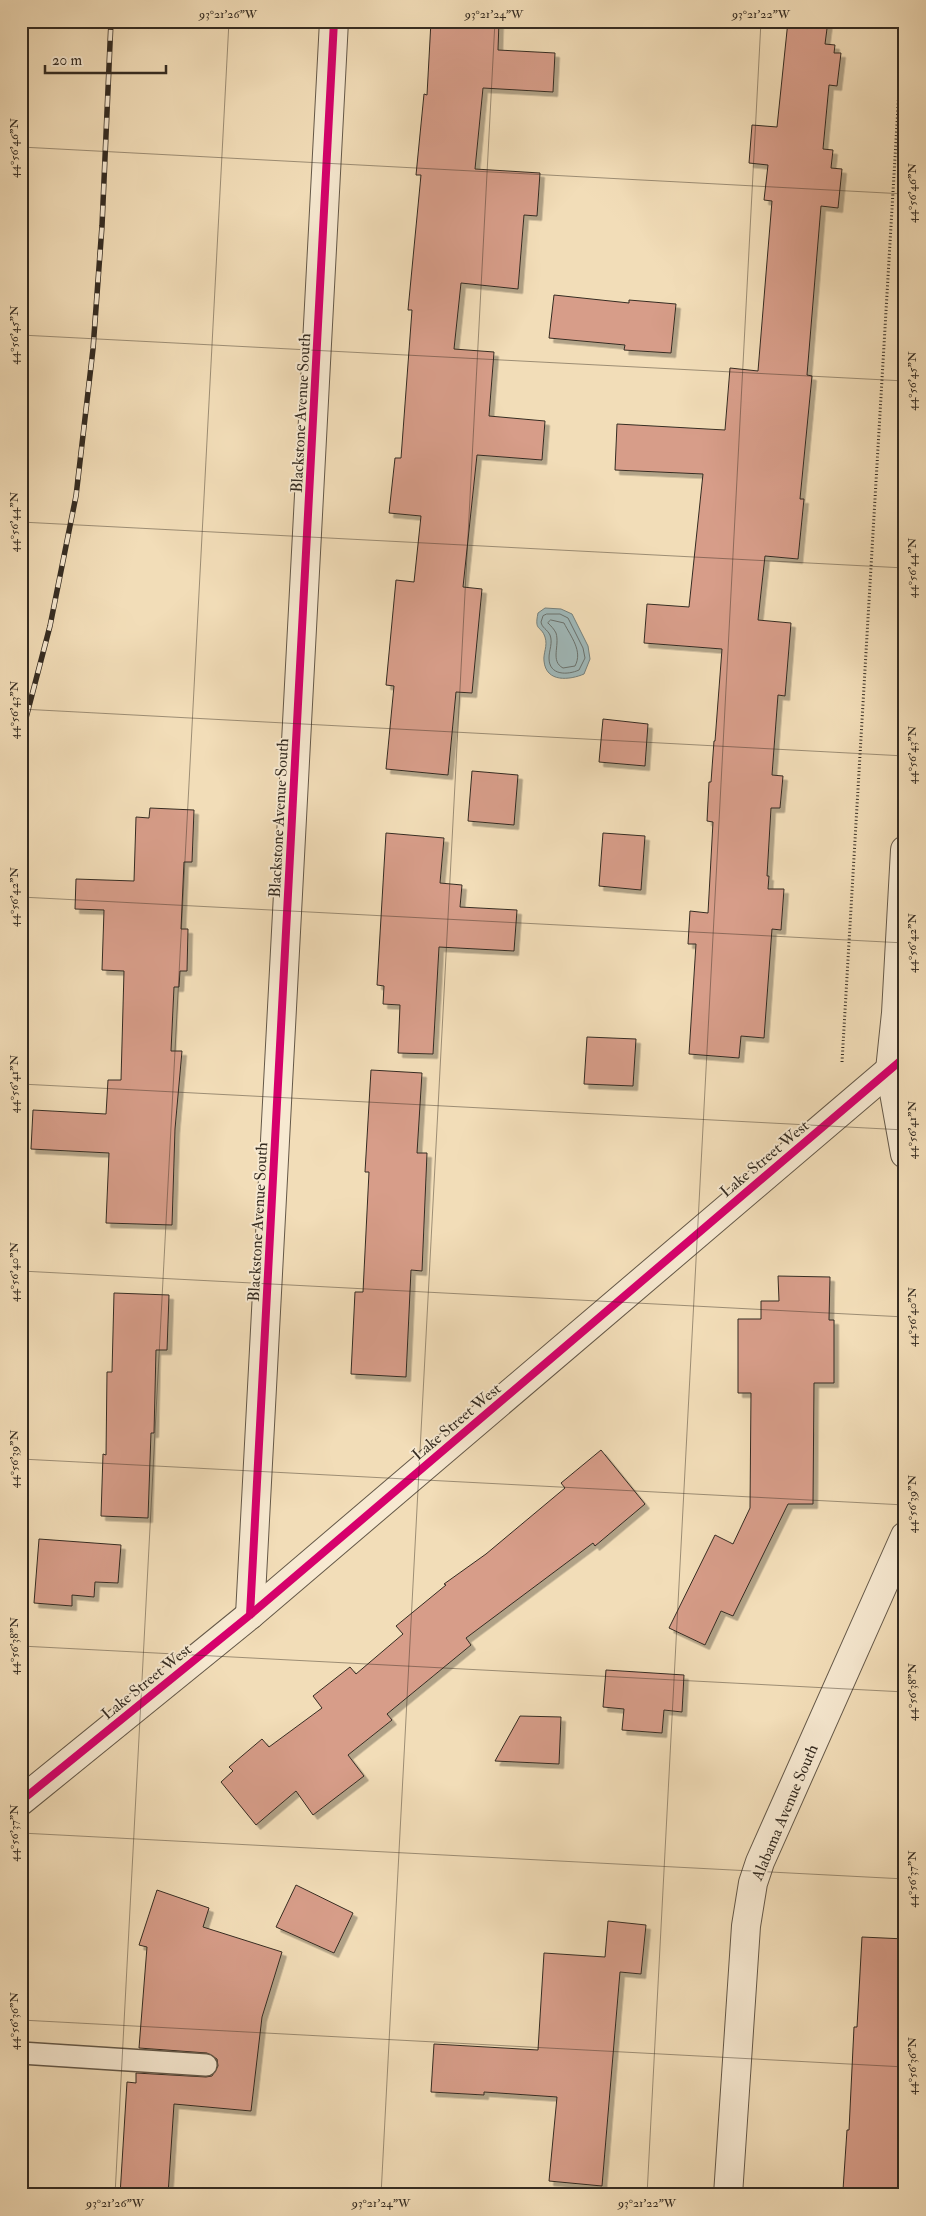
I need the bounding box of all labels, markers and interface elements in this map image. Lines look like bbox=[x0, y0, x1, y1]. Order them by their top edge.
text: 93°21'26"W bbox=[198, 7, 258, 22]
text: 93°21'24"W bbox=[464, 7, 524, 22]
text: 93°21'22"W bbox=[731, 7, 791, 22]
scale bar bbox=[45, 42, 166, 74]
text: 20 m bbox=[52, 51, 82, 70]
text: 44°56'46"N bbox=[7, 118, 22, 178]
text: 44°56'46"N bbox=[905, 163, 920, 223]
text: 44°56'45"N bbox=[7, 305, 22, 365]
street label: Blackstone Avenue South bbox=[287, 332, 315, 493]
text: 44°56'45"N bbox=[905, 351, 920, 411]
text: 44°56'44"N bbox=[7, 492, 22, 552]
text: 44°56'44"N bbox=[905, 538, 920, 598]
text: 44°56'43"N bbox=[7, 680, 22, 739]
text: 44°56'43"N bbox=[905, 725, 920, 784]
street label: Blackstone Avenue South bbox=[265, 737, 293, 898]
text: 44°56'42"N bbox=[7, 867, 22, 927]
text: 44°56'42"N bbox=[905, 913, 920, 973]
text: 44°56'41"N bbox=[7, 1055, 22, 1113]
text: 44°56'41"N bbox=[905, 1101, 920, 1159]
street label: Lake Street West bbox=[716, 1116, 813, 1202]
street label: Blackstone Avenue South bbox=[244, 1141, 272, 1302]
text: 44°56'40"N bbox=[7, 1242, 22, 1302]
text: 44°56'40"N bbox=[905, 1287, 920, 1347]
street label: Lake Street West bbox=[408, 1379, 505, 1465]
text: 44°56'39"N bbox=[7, 1430, 22, 1488]
text: 44°56'39"N bbox=[905, 1475, 920, 1533]
text: 44°56'38"N bbox=[7, 1617, 22, 1675]
street label: Lake Street West bbox=[98, 1639, 196, 1724]
text: 44°56'38"N bbox=[905, 1663, 920, 1721]
street label: Alabama Avenue South bbox=[747, 1741, 823, 1884]
text: 44°56'37"N bbox=[7, 1804, 22, 1862]
text: 44°56'37"N bbox=[905, 1850, 920, 1908]
text: 44°56'36"N bbox=[7, 1992, 22, 2050]
text: 44°56'36"N bbox=[905, 2037, 920, 2095]
text: 93°21'26"W bbox=[85, 2196, 145, 2211]
text: 93°21'24"W bbox=[351, 2196, 411, 2211]
text: 93°21'22"W bbox=[617, 2196, 677, 2211]

